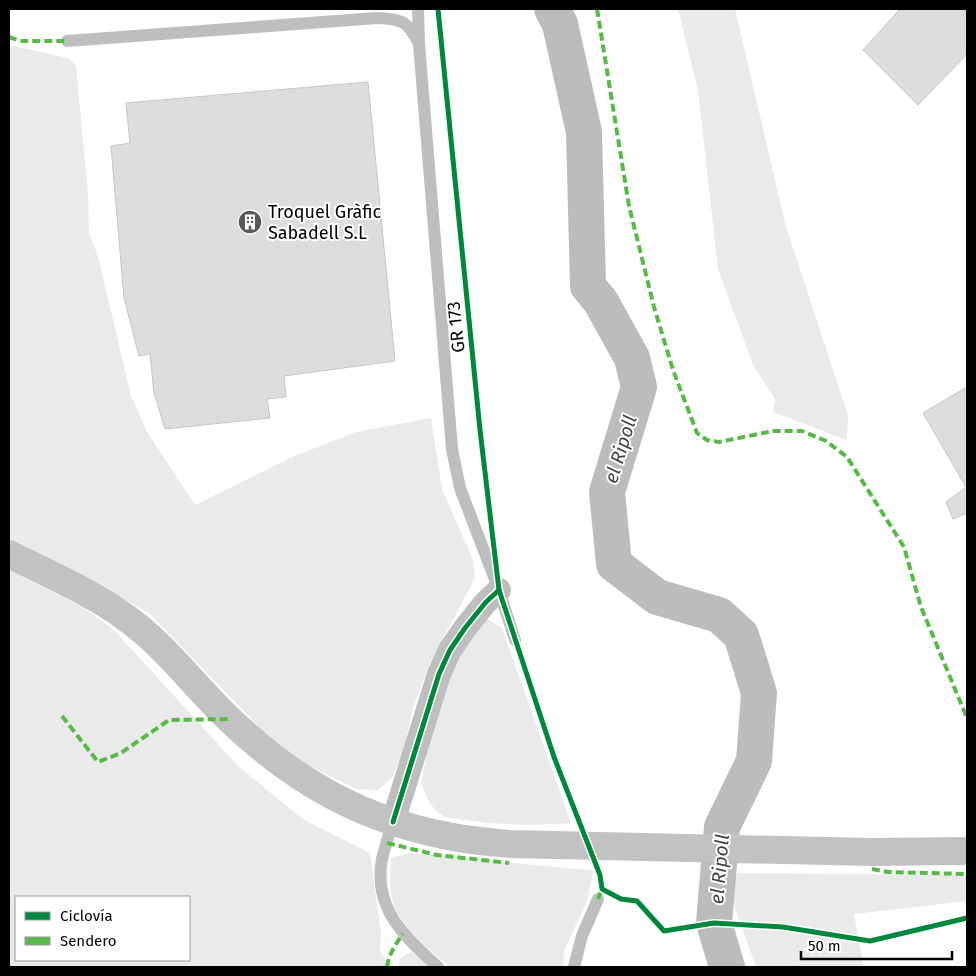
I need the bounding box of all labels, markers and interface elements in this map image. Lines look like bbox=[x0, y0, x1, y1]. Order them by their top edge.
place label: Troquel Gràfic Sabadell S.L bbox=[268, 201, 382, 244]
building icon: Troquel Gràfic Sabadell S.L bbox=[237, 209, 263, 235]
street label: GR 173 bbox=[442, 300, 470, 354]
water label: el Ripoll bbox=[599, 412, 642, 486]
water label: el Ripoll bbox=[705, 833, 734, 905]
legend bbox=[15, 896, 190, 961]
text: Ciclovía bbox=[60, 907, 113, 925]
scale bar bbox=[801, 928, 952, 960]
text: Sendero bbox=[60, 932, 116, 950]
text: 50 m bbox=[808, 937, 841, 955]

